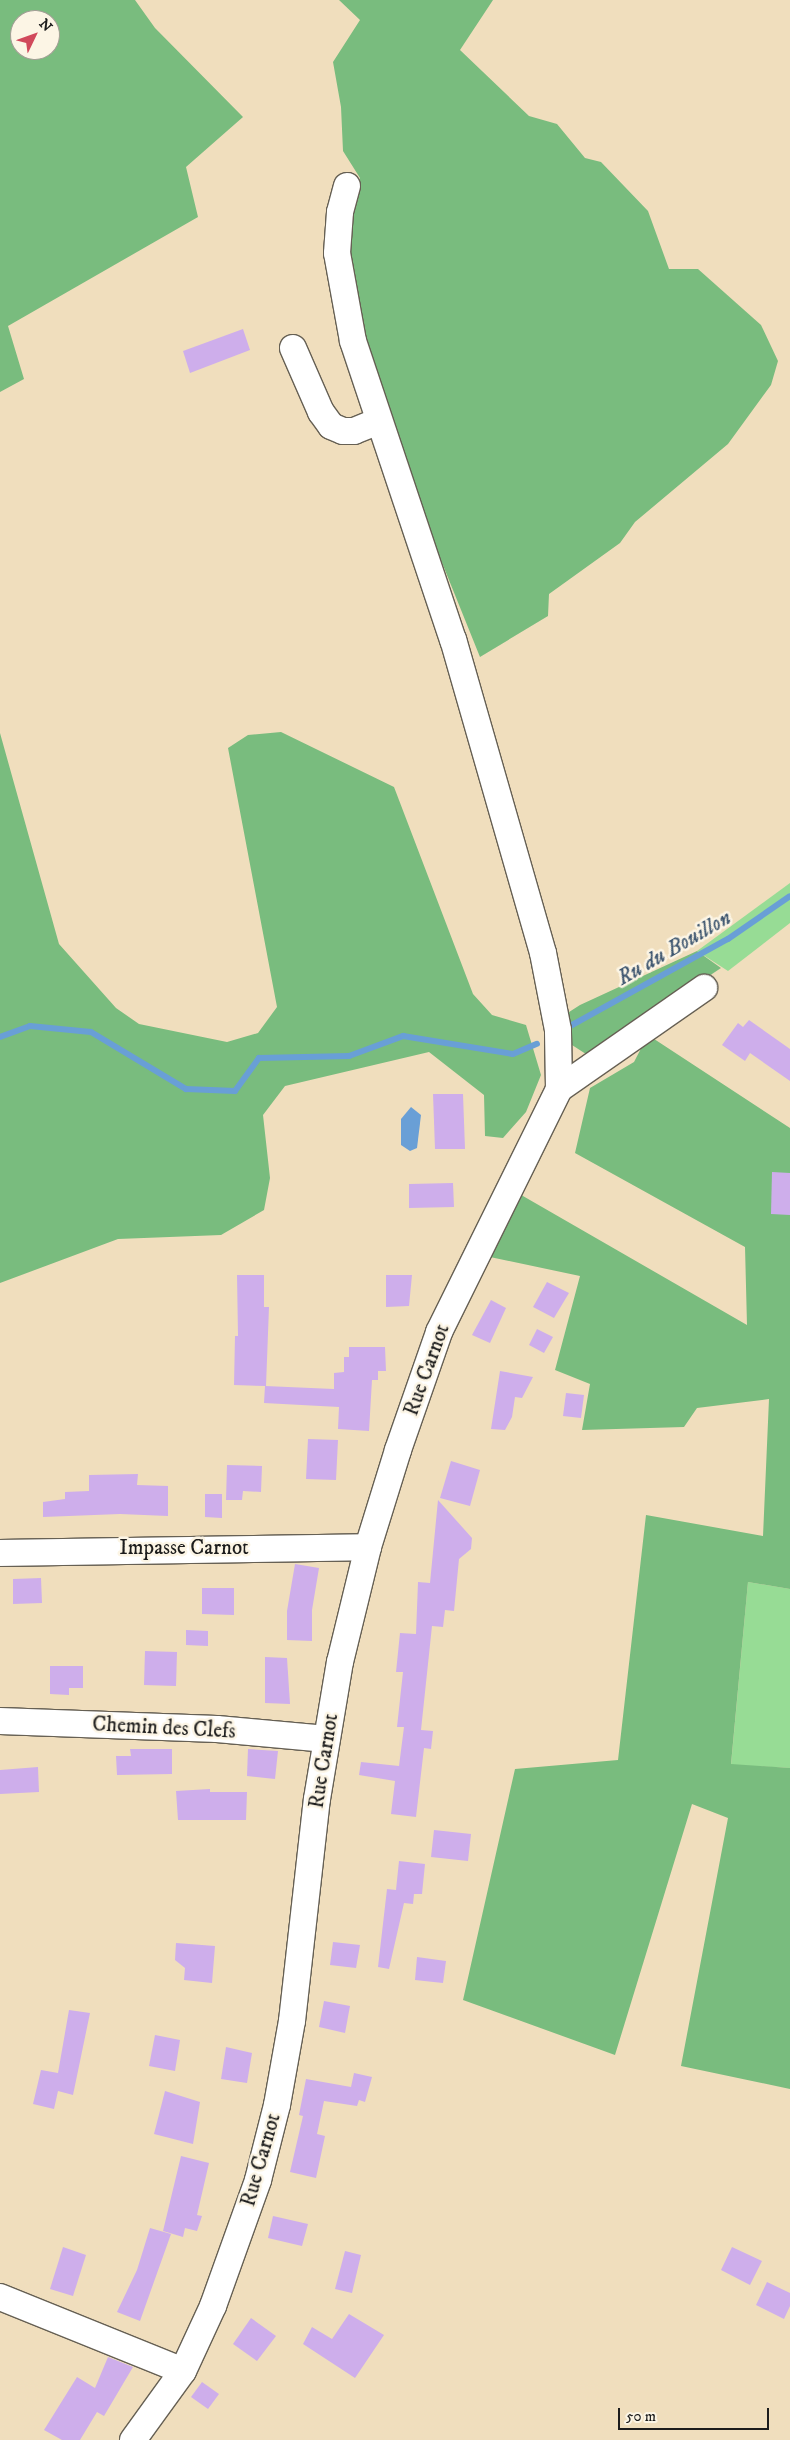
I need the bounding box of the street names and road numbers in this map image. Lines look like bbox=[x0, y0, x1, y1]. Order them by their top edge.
street label: Rue Carnot bbox=[399, 1321, 455, 1419]
street label: Impasse Carnot bbox=[119, 1535, 249, 1561]
street label: Chemin des Clefs bbox=[92, 1712, 236, 1744]
street label: Rue Carnot bbox=[304, 1712, 344, 1810]
street label: Rue Carnot bbox=[236, 2110, 286, 2210]

